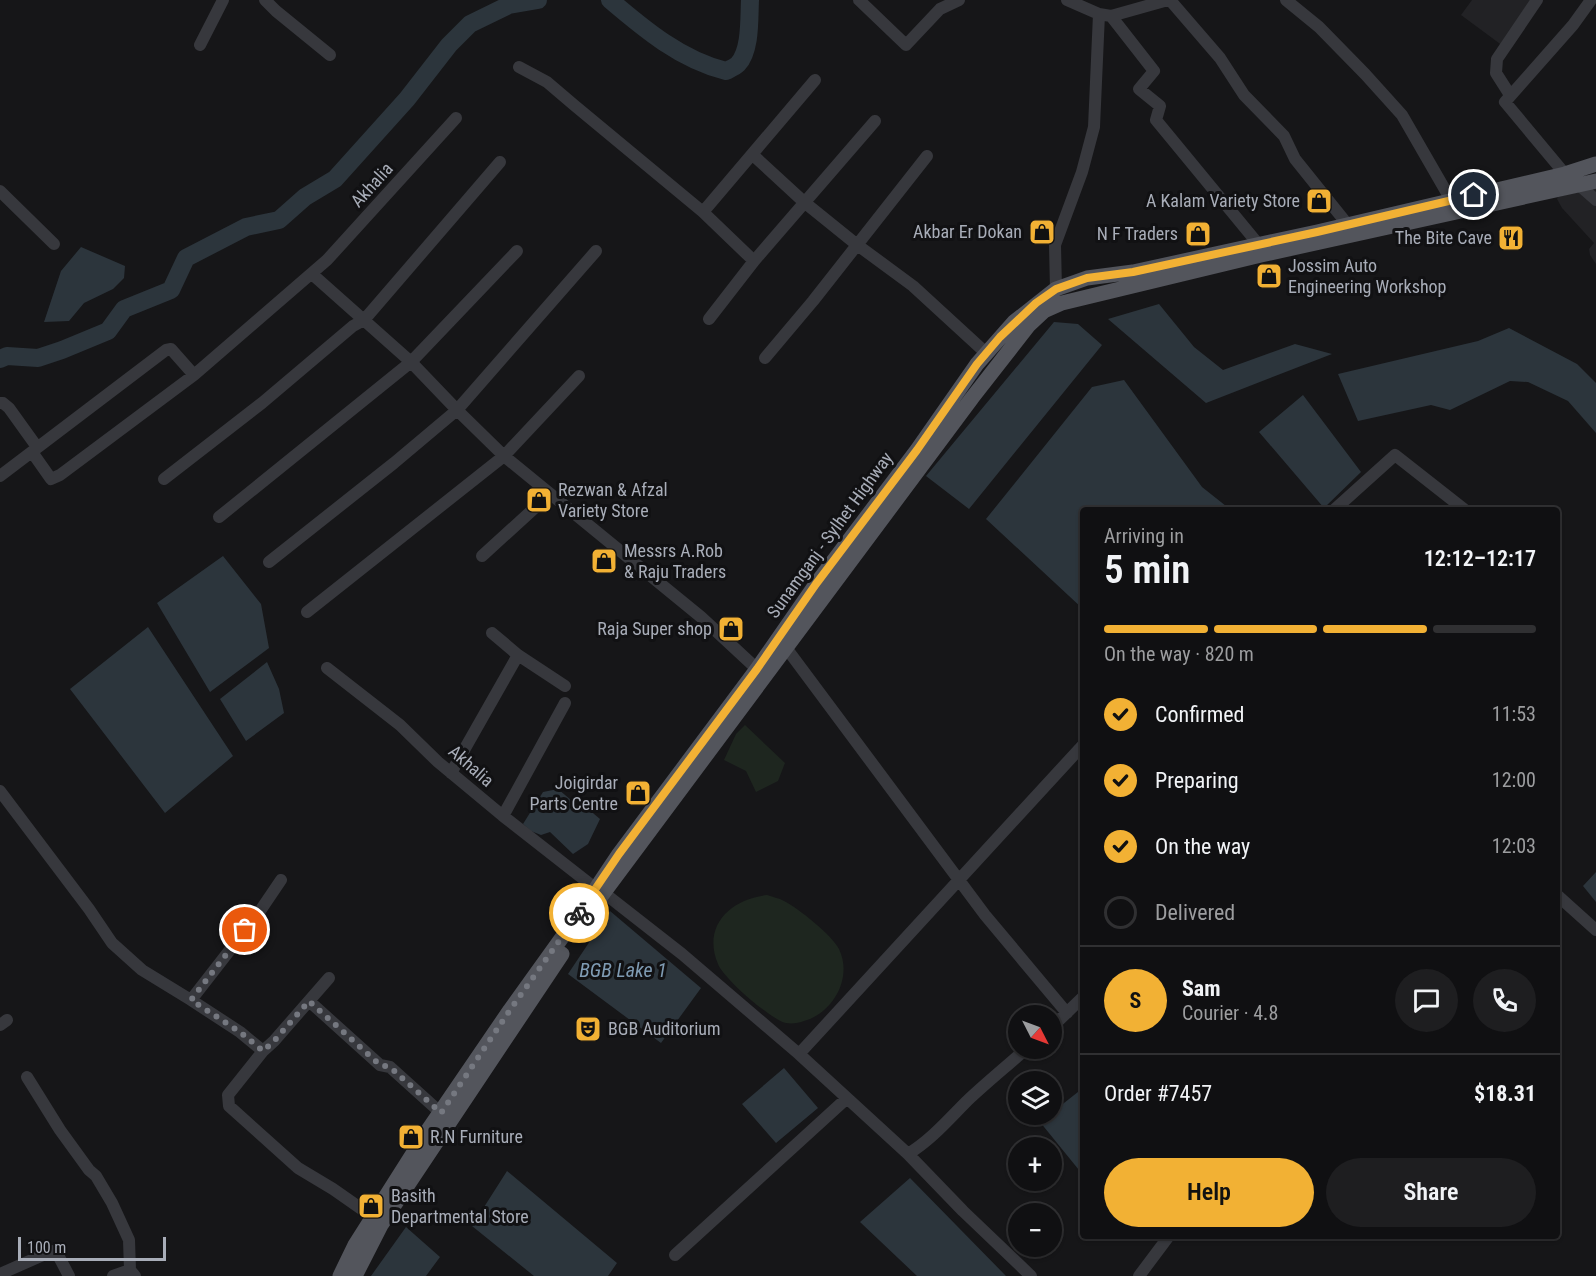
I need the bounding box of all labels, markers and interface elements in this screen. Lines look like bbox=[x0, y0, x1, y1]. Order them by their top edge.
street label: Akhalia bbox=[346, 158, 397, 211]
pin bbox=[1448, 169, 1499, 220]
icon: home bbox=[1457, 178, 1490, 211]
shop icon: A Kalam Variety Store bbox=[1304, 186, 1334, 216]
place label: A Kalam Variety Store bbox=[1146, 190, 1300, 211]
shop icon: Akbar Er Dokan bbox=[1027, 217, 1057, 247]
shop icon: N F Traders bbox=[1183, 219, 1213, 249]
place label: Akbar Er Dokan bbox=[913, 221, 1022, 242]
place label: N F Traders bbox=[1097, 223, 1178, 244]
restaurant icon: The Bite Cave bbox=[1496, 223, 1526, 253]
place label: The Bite Cave bbox=[1395, 227, 1492, 248]
place label: Jossim Auto Engineering Workshop bbox=[1288, 255, 1447, 297]
shop icon: Jossim Auto Engineering Workshop bbox=[1254, 261, 1284, 291]
street label: Sunamganj - Sylhet Highway bbox=[762, 447, 897, 622]
place label: Rezwan & Afzal Variety Store bbox=[558, 479, 668, 521]
shop icon: Rezwan & Afzal Variety Store bbox=[524, 485, 554, 515]
text: Arriving in bbox=[1104, 524, 1184, 548]
place label: Messrs A.Rob & Raju Traders bbox=[624, 540, 726, 582]
shop icon: Messrs A.Rob & Raju Traders bbox=[589, 546, 619, 576]
text: 12:12–12:17 bbox=[1424, 546, 1536, 571]
text: 5 min bbox=[1104, 547, 1190, 593]
shop icon: Raja Super shop bbox=[716, 614, 746, 644]
place label: Raja Super shop bbox=[597, 618, 712, 639]
text: On the way · 820 m bbox=[1104, 642, 1254, 666]
icon: check bbox=[1104, 698, 1137, 731]
text: Confirmed bbox=[1155, 702, 1244, 727]
text: 11:53 bbox=[1492, 702, 1536, 726]
street label: Akhalia bbox=[445, 740, 498, 791]
icon: check bbox=[1104, 764, 1137, 797]
text: Preparing bbox=[1155, 768, 1239, 793]
text: 12:00 bbox=[1492, 768, 1536, 792]
place label: Joigirdar Parts Centre bbox=[529, 772, 619, 814]
shop icon: Joigirdar Parts Centre bbox=[623, 778, 653, 808]
icon: check bbox=[1104, 830, 1137, 863]
text: On the way bbox=[1155, 834, 1250, 859]
text: 12:03 bbox=[1492, 834, 1536, 858]
courier bbox=[549, 883, 609, 943]
icon: bike bbox=[563, 897, 596, 930]
text: Delivered bbox=[1155, 900, 1235, 925]
pin bbox=[219, 904, 270, 955]
icon: bag bbox=[228, 913, 261, 946]
water label: BGB Lake 1 bbox=[579, 958, 667, 982]
button: chat bbox=[1395, 969, 1458, 1032]
button: phone bbox=[1473, 969, 1536, 1032]
text: Sam bbox=[1182, 976, 1221, 1001]
text: S bbox=[1130, 988, 1141, 1013]
text: Courier · 4.8 bbox=[1182, 1001, 1278, 1025]
north arrow bbox=[1008, 1005, 1062, 1059]
map controls bbox=[1008, 1005, 1062, 1257]
theatre icon: BGB Auditorium bbox=[573, 1014, 603, 1044]
place label: BGB Auditorium bbox=[608, 1018, 721, 1039]
button: layers bbox=[1008, 1071, 1062, 1125]
text: Order #7457 bbox=[1104, 1081, 1212, 1106]
text: $18.31 bbox=[1474, 1081, 1536, 1106]
shop icon: R.N Furniture bbox=[396, 1122, 426, 1152]
place label: R.N Furniture bbox=[430, 1126, 523, 1147]
button: + bbox=[1008, 1137, 1062, 1191]
button: Help bbox=[1104, 1158, 1314, 1227]
button: Share bbox=[1326, 1158, 1536, 1227]
place label: Basith Departmental Store bbox=[391, 1185, 529, 1227]
shop icon: Basith Departmental Store bbox=[356, 1191, 386, 1221]
button: − bbox=[1008, 1203, 1062, 1257]
scale bar bbox=[18, 1234, 166, 1262]
text: 100 m bbox=[27, 1238, 66, 1257]

